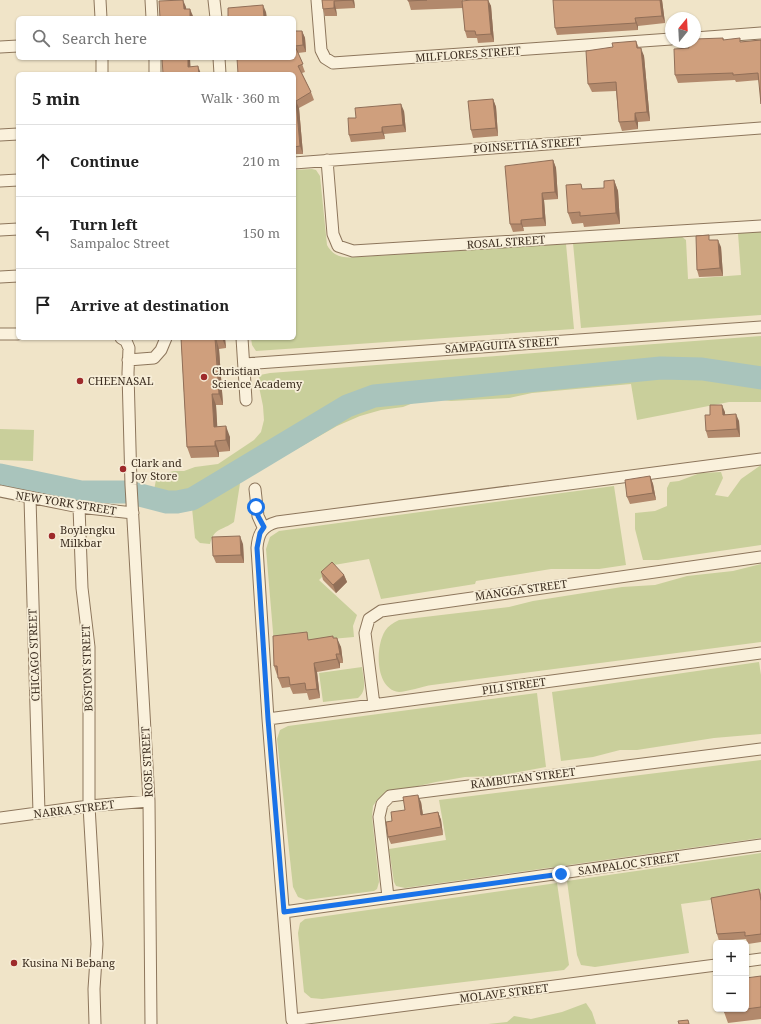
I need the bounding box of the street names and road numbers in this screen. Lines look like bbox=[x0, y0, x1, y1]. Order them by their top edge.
street label: MILFLORES STREET bbox=[415, 42, 522, 65]
street label: POINSETTIA STREET bbox=[472, 133, 582, 156]
street label: ROSAL STREET bbox=[466, 231, 546, 252]
street label: SAMPAGUITA STREET bbox=[445, 333, 560, 356]
street label: NEW YORK STREET bbox=[15, 487, 118, 518]
street label: MANGGA STREET bbox=[474, 576, 568, 603]
street label: CHICAGO STREET bbox=[24, 608, 43, 702]
street label: BOSTON STREET bbox=[77, 624, 96, 712]
street label: PILI STREET bbox=[481, 674, 547, 697]
street label: ROSE STREET bbox=[137, 726, 156, 798]
street label: RAMBUTAN STREET bbox=[470, 764, 577, 791]
street label: NARRA STREET bbox=[33, 796, 115, 821]
street label: SAMPALOC STREET bbox=[577, 849, 681, 878]
street label: MOLAVE STREET bbox=[459, 980, 550, 1005]

